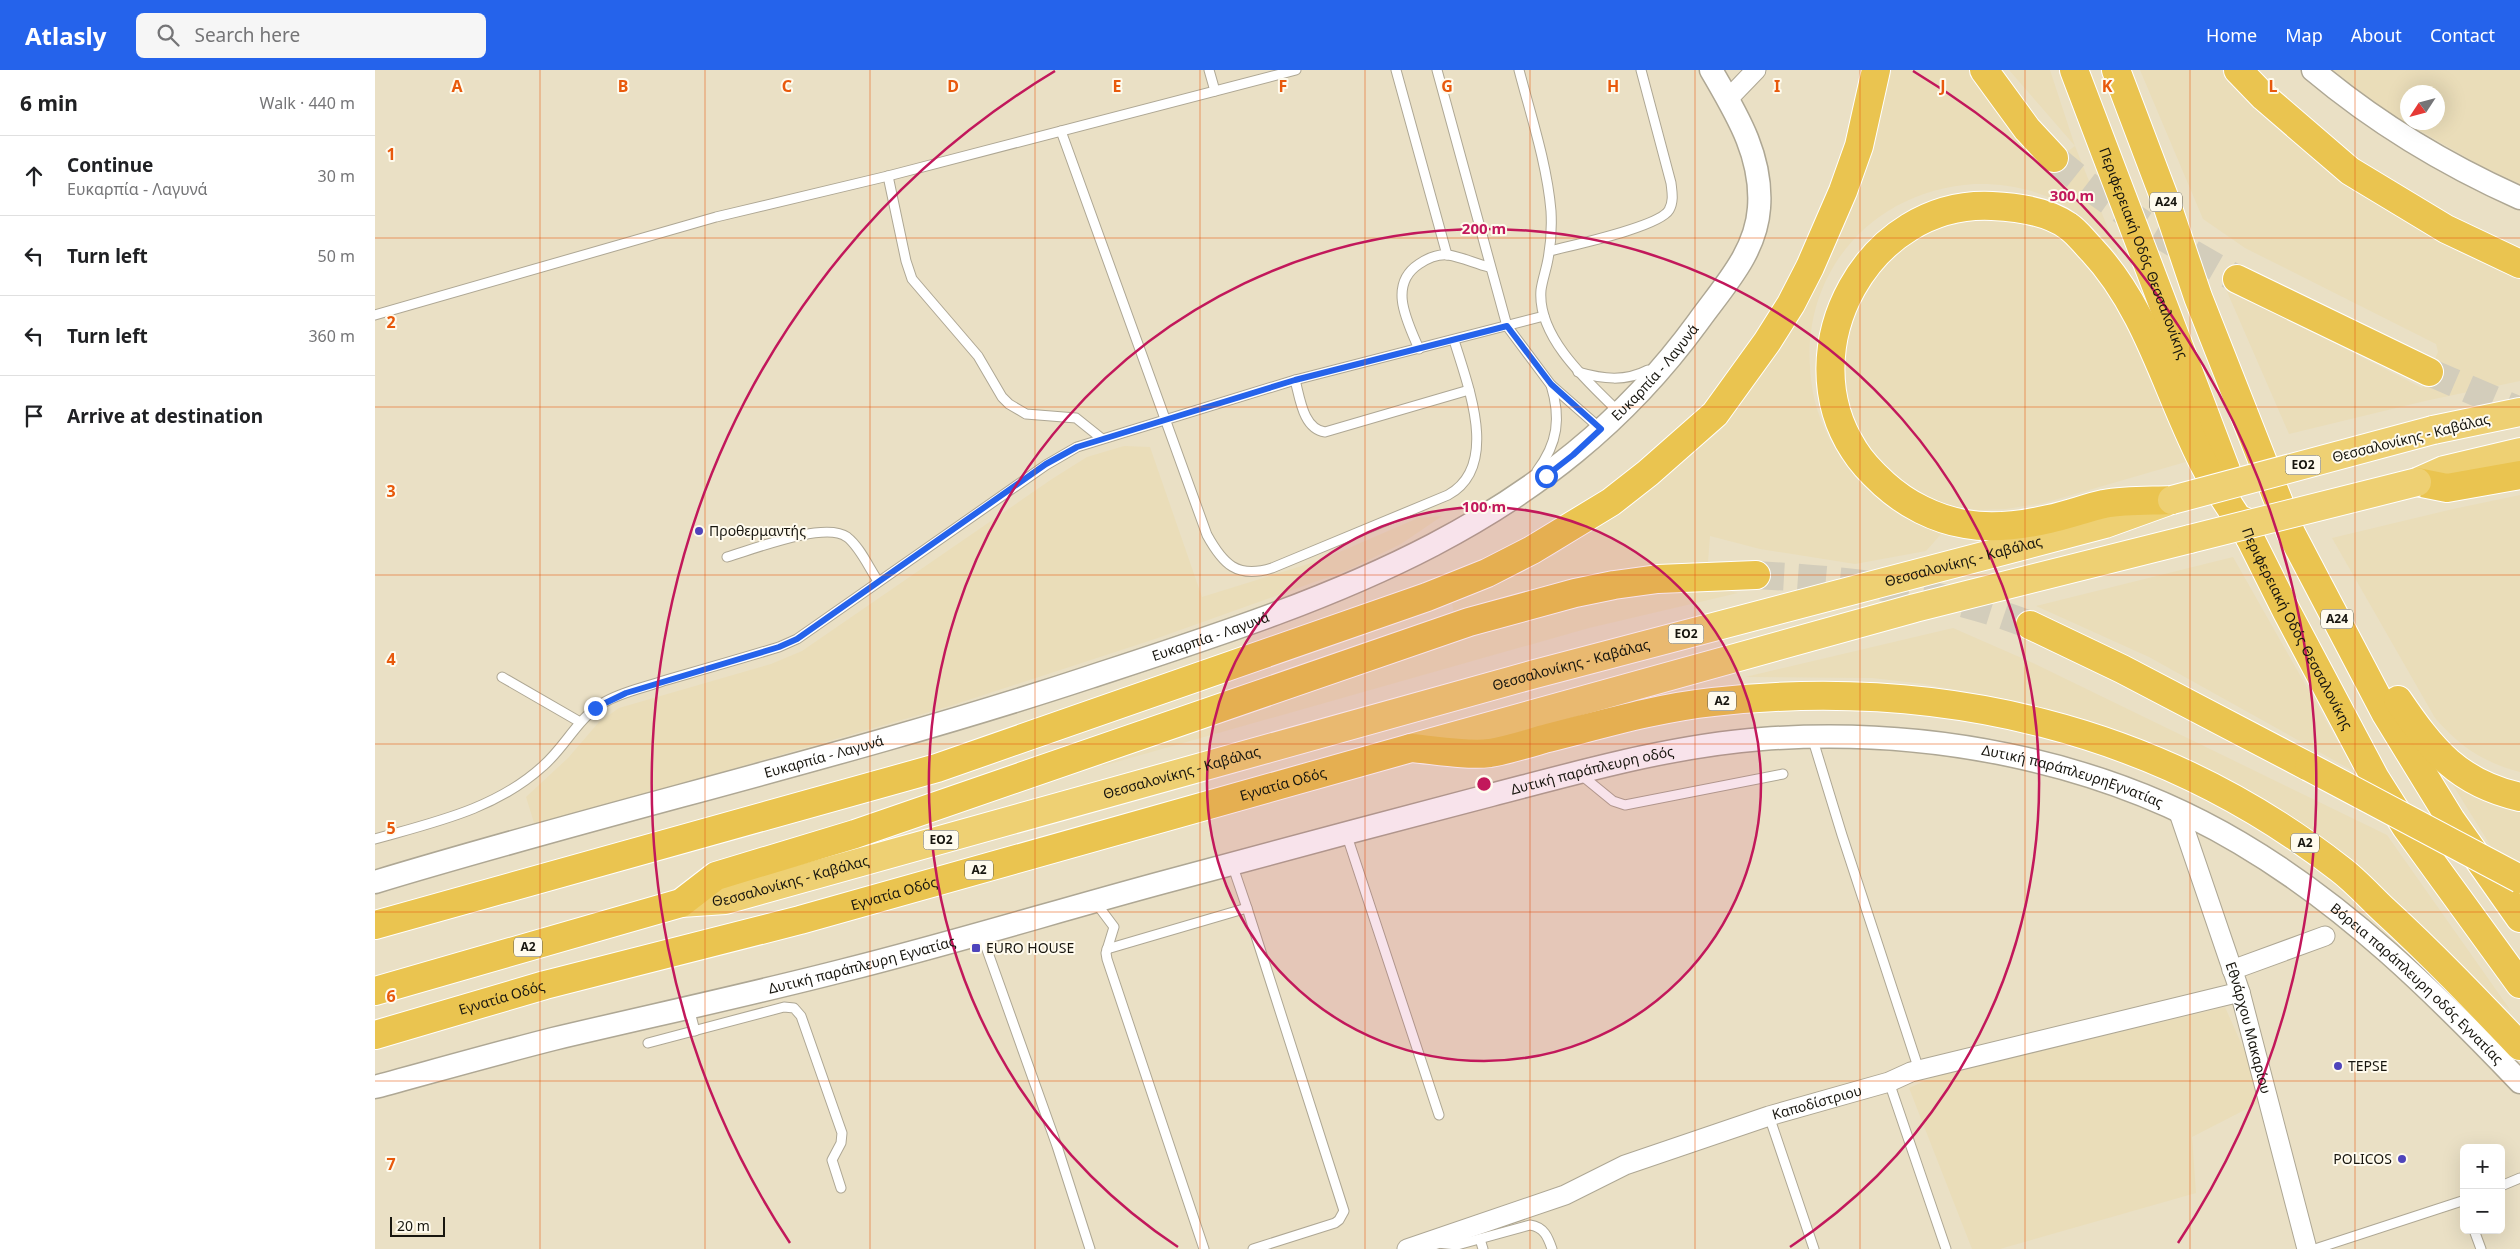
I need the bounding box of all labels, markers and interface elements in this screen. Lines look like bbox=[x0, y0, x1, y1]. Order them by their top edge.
search box bbox=[136, 13, 486, 58]
text: Atlasly bbox=[25, 19, 106, 52]
icon: search bbox=[154, 21, 182, 49]
text: Search here bbox=[194, 22, 300, 48]
text: Home bbox=[2206, 23, 2257, 47]
text: Map bbox=[2285, 23, 2323, 47]
text: About bbox=[2351, 23, 2402, 47]
text: Contact bbox=[2430, 23, 2495, 47]
text: A bbox=[451, 75, 463, 97]
text: B bbox=[618, 75, 628, 97]
text: C bbox=[782, 75, 792, 97]
text: D bbox=[947, 75, 959, 97]
text: E bbox=[1113, 75, 1122, 97]
text: F bbox=[1279, 75, 1287, 97]
text: G bbox=[1441, 75, 1453, 97]
text: H bbox=[1607, 75, 1619, 97]
text: I bbox=[1774, 75, 1780, 97]
text: J bbox=[1938, 75, 1946, 97]
text: K bbox=[2102, 75, 2113, 97]
text: L bbox=[2269, 75, 2278, 97]
north arrow bbox=[2400, 85, 2445, 130]
text: 6 min bbox=[20, 89, 78, 117]
text: Walk · 440 m bbox=[260, 92, 355, 114]
text: 1 bbox=[386, 143, 396, 165]
street label: Περιφερειακή Οδός Θεσσαλονίκης bbox=[2095, 144, 2193, 362]
text: Continue bbox=[67, 152, 153, 178]
icon: ahead bbox=[20, 162, 48, 190]
text: 30 m bbox=[318, 165, 355, 187]
text: Ευκαρπία - Λαγυνά bbox=[67, 178, 208, 200]
text: 300 m bbox=[2050, 185, 2094, 205]
road number: Α24 bbox=[2150, 192, 2182, 212]
text: 200 m bbox=[1462, 218, 1506, 238]
icon: left bbox=[20, 242, 48, 270]
text: Turn left bbox=[67, 243, 148, 269]
text: 50 m bbox=[318, 245, 355, 267]
text: 2 bbox=[386, 311, 396, 333]
street label: Ευκαρπία - Λαγυνά bbox=[1607, 320, 1703, 425]
icon: left bbox=[20, 322, 48, 350]
text: Turn left bbox=[67, 323, 148, 349]
text: 360 m bbox=[308, 325, 355, 347]
icon: arrive bbox=[20, 402, 48, 430]
text: Arrive at destination bbox=[67, 403, 263, 429]
street label: Θεσσαλονίκης - Καβάλας bbox=[2330, 409, 2492, 466]
road number: ΕΟ2 bbox=[2285, 456, 2321, 474]
route start bbox=[1535, 465, 1558, 488]
text: 3 bbox=[386, 480, 396, 502]
text: 100 m bbox=[1462, 496, 1506, 516]
place label: Προθερμαντής bbox=[709, 521, 806, 540]
marker: Προθερμαντής bbox=[693, 525, 705, 537]
street label: Περιφερειακή Οδός Θεσσαλονίκης bbox=[2238, 525, 2358, 733]
street label: Θεσσαλονίκης - Καβάλας bbox=[1883, 531, 2044, 591]
street label: Ευκαρπία - Λαγυνά bbox=[1149, 607, 1272, 665]
road number: Α24 bbox=[2321, 610, 2353, 628]
road number: ΕΟ2 bbox=[1669, 624, 1703, 644]
street label: Θεσσαλονίκης - Καβάλας bbox=[1490, 634, 1652, 694]
text: 4 bbox=[386, 648, 396, 670]
road number: Α2 bbox=[1708, 692, 1736, 710]
route end bbox=[584, 697, 607, 720]
street label: Ευκαρπία - Λαγυνά bbox=[762, 730, 886, 782]
street label: Δυτική παράπλευρηΕγνατίας bbox=[1980, 740, 2167, 812]
street label: Θεσσαλονίκης - Καβάλας bbox=[1101, 741, 1262, 803]
street label: Δυτική παράπλευρη οδός bbox=[1508, 741, 1675, 798]
street label: Εγνατία Οδός bbox=[1237, 762, 1328, 805]
centre of rings bbox=[1475, 775, 1493, 793]
text: 5 bbox=[386, 817, 396, 839]
road number: ΕΟ2 bbox=[923, 830, 959, 850]
road number: Α2 bbox=[2291, 834, 2319, 852]
street label: Θεσσαλονίκης - Καβάλας bbox=[711, 850, 871, 910]
road number: Α2 bbox=[965, 860, 993, 880]
street label: Εγνατία Οδός bbox=[849, 872, 939, 914]
street label: Βόρεια παράπλευρη οδός Εγνατίας bbox=[2327, 898, 2508, 1068]
street label: Δυτική παράπλευρη Εγνατίας bbox=[766, 931, 958, 998]
road number: Α2 bbox=[514, 938, 542, 956]
place label: EURO HOUSE bbox=[986, 938, 1074, 957]
marker: EURO HOUSE bbox=[970, 942, 982, 954]
street label: Εθνάρχου Μακαρίου bbox=[2221, 959, 2276, 1096]
street label: Εγνατία Οδός bbox=[456, 976, 547, 1019]
text: 6 bbox=[386, 985, 396, 1007]
place label: TEPSE bbox=[2348, 1056, 2388, 1075]
marker: TEPSE bbox=[2332, 1060, 2344, 1072]
street label: Καποδίστριου bbox=[1770, 1080, 1864, 1124]
map controls bbox=[2460, 1144, 2505, 1234]
button: + bbox=[2460, 1144, 2505, 1189]
place label: POLICOS bbox=[2333, 1149, 2392, 1168]
text: 7 bbox=[386, 1153, 396, 1175]
marker: POLICOS bbox=[2396, 1153, 2408, 1165]
button: − bbox=[2460, 1189, 2505, 1234]
scale bar bbox=[390, 1214, 445, 1237]
text: 20 m bbox=[397, 1216, 430, 1235]

